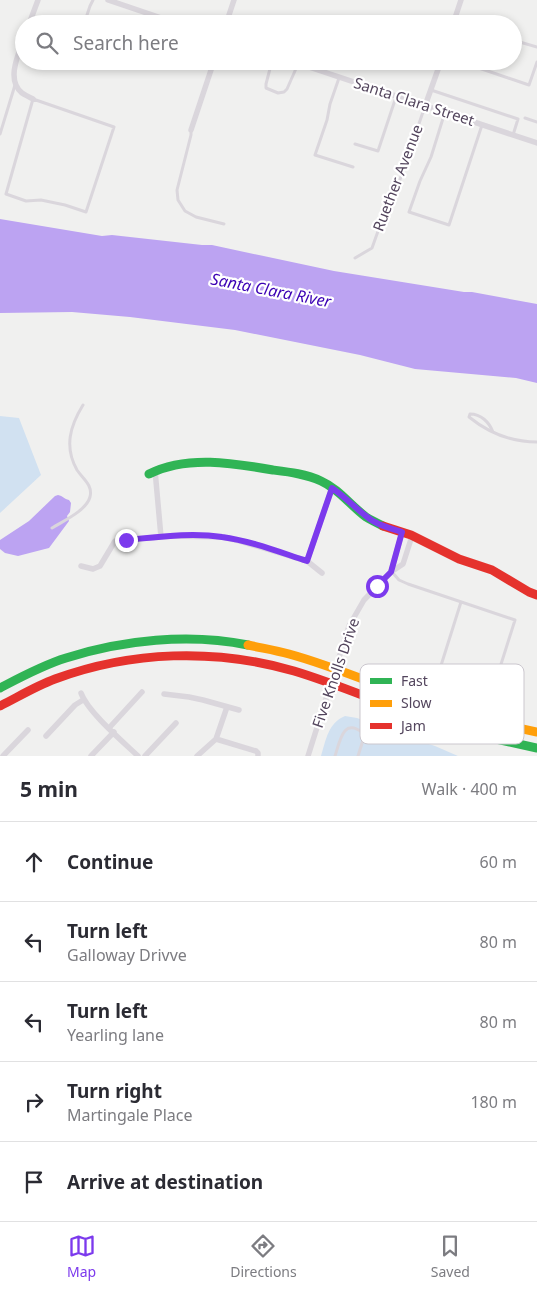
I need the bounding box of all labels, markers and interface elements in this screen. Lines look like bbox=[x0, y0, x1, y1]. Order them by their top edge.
search box bbox=[15, 15, 522, 70]
icon: search bbox=[33, 29, 61, 57]
text: Search here bbox=[73, 30, 179, 56]
street label: Santa Clara Street bbox=[352, 72, 478, 130]
street label: Ruether Avenue bbox=[367, 121, 427, 234]
water label: Santa Clara River bbox=[209, 268, 334, 313]
route end bbox=[115, 529, 138, 552]
route start bbox=[366, 575, 389, 598]
street label: Five Knolls Drive bbox=[307, 615, 363, 730]
legend bbox=[360, 664, 524, 744]
text: Fast bbox=[401, 671, 428, 690]
text: Slow bbox=[401, 693, 432, 712]
text: Jam bbox=[399, 716, 426, 735]
text: 5 min bbox=[20, 775, 78, 803]
text: Walk · 400 m bbox=[422, 778, 517, 800]
icon: ahead bbox=[20, 848, 48, 876]
text: Continue bbox=[67, 849, 153, 875]
text: 60 m bbox=[480, 851, 517, 873]
text: Turn left bbox=[67, 918, 148, 944]
icon: left bbox=[20, 928, 48, 956]
text: 80 m bbox=[480, 931, 517, 953]
text: Galloway Drivve bbox=[67, 944, 187, 966]
text: Turn left bbox=[67, 998, 148, 1024]
icon: left bbox=[20, 1008, 48, 1036]
text: 80 m bbox=[480, 1011, 517, 1033]
text: Yearling lane bbox=[67, 1024, 164, 1046]
text: Turn right bbox=[67, 1078, 162, 1104]
icon: right bbox=[20, 1088, 48, 1116]
text: 180 m bbox=[470, 1091, 517, 1113]
text: Martingale Place bbox=[67, 1104, 193, 1126]
icon: arrive bbox=[20, 1168, 48, 1196]
text: Arrive at destination bbox=[67, 1169, 263, 1195]
tab: Map bbox=[67, 1232, 96, 1281]
tab: Directions bbox=[230, 1232, 297, 1281]
tab: Saved bbox=[431, 1232, 470, 1281]

